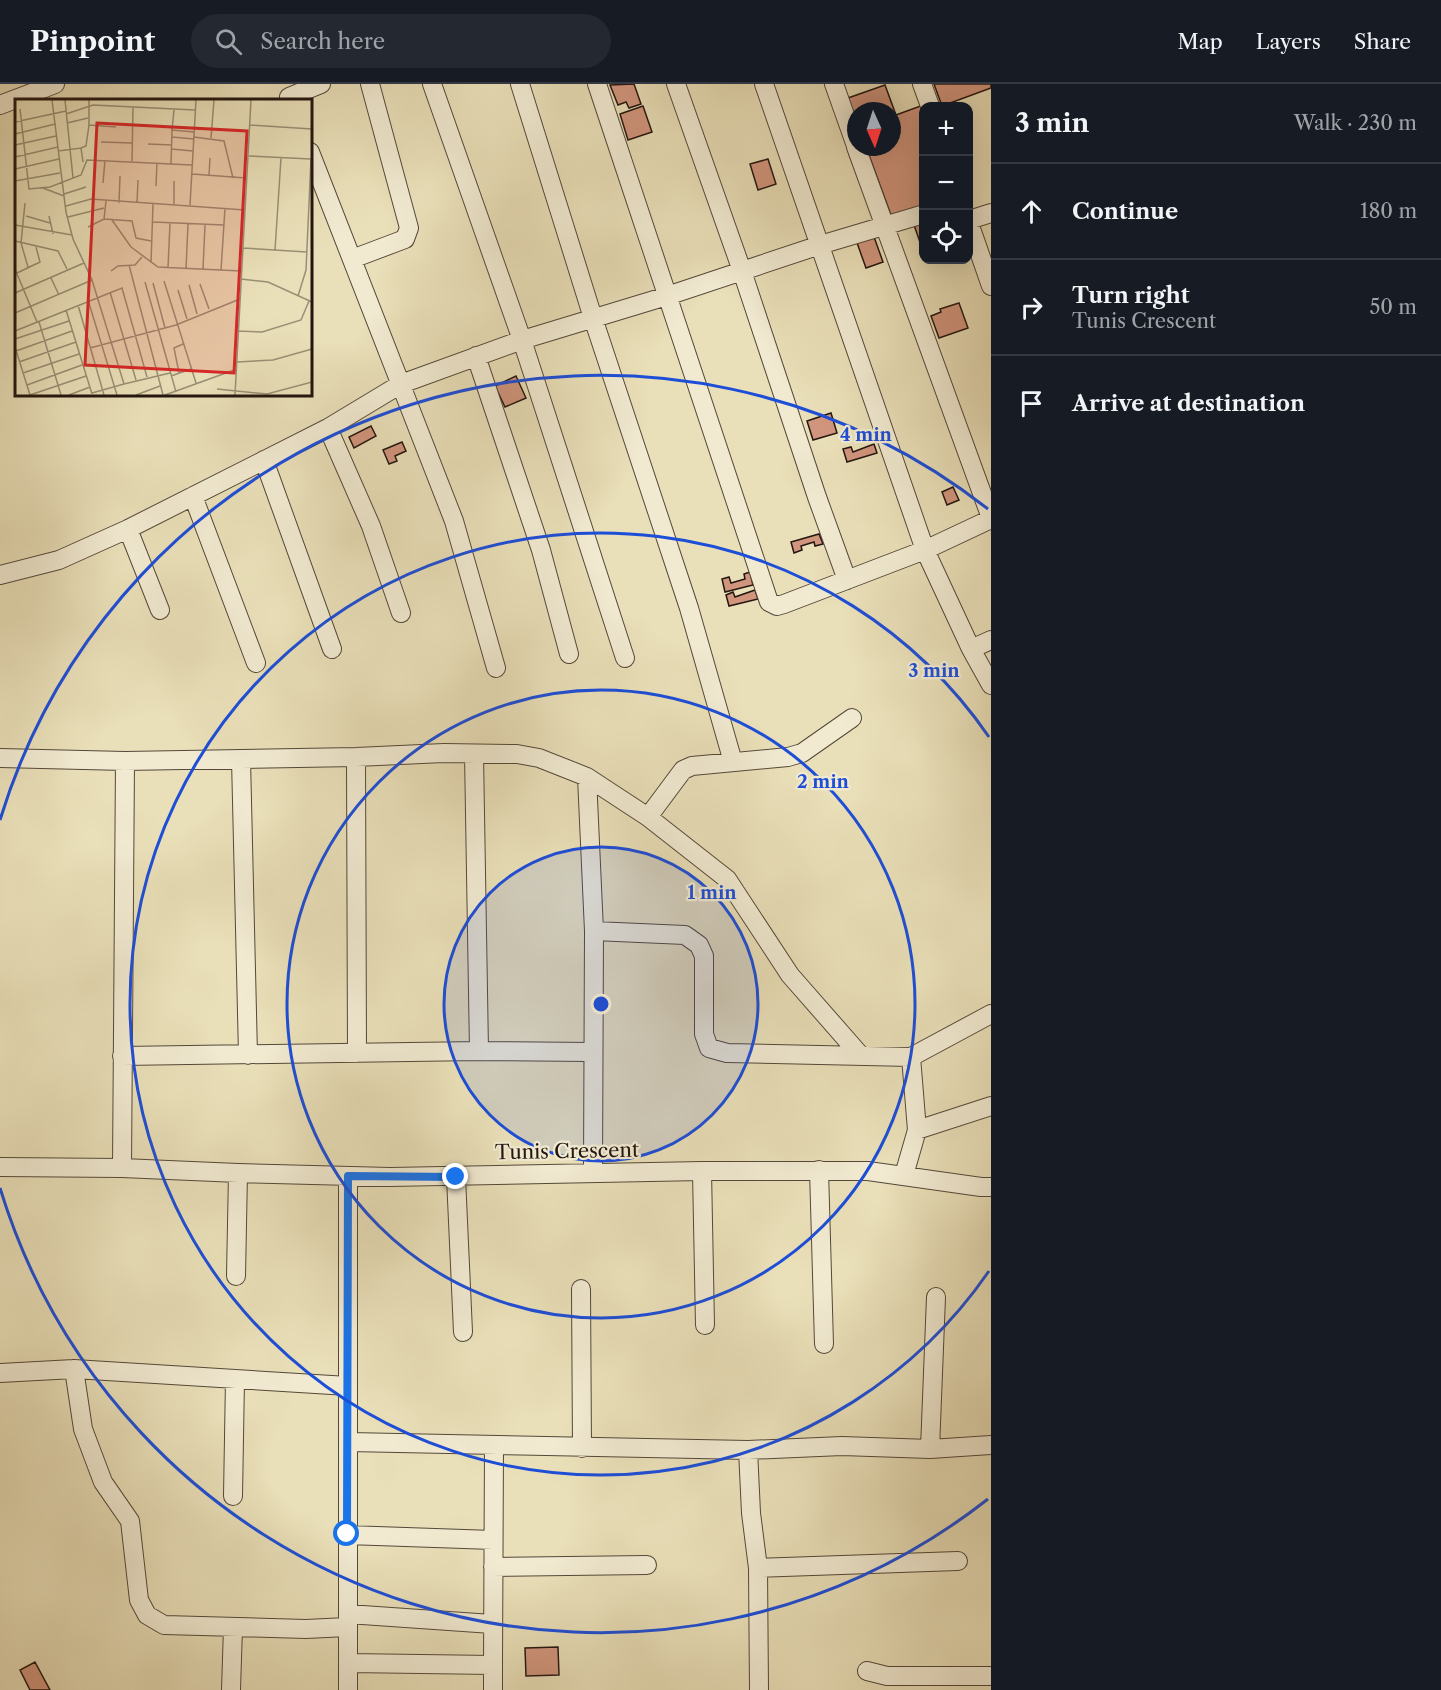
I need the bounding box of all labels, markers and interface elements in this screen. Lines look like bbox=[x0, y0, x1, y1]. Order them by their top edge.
search box bbox=[191, 14, 611, 68]
text: Pinpoint bbox=[30, 24, 155, 58]
icon: search bbox=[212, 25, 245, 58]
text: Search here bbox=[260, 28, 385, 55]
text: Map bbox=[1178, 29, 1223, 54]
text: Layers bbox=[1256, 29, 1321, 54]
text: Share bbox=[1354, 29, 1411, 54]
inset map bbox=[15, 99, 312, 396]
north arrow bbox=[847, 102, 901, 156]
map controls bbox=[919, 102, 973, 264]
button: + bbox=[919, 102, 973, 156]
text: 3 min bbox=[1015, 107, 1089, 139]
text: Walk · 230 m bbox=[1294, 111, 1417, 135]
button: − bbox=[919, 156, 973, 210]
icon: ahead bbox=[1015, 195, 1048, 228]
text: Continue bbox=[1072, 198, 1178, 225]
text: 180 m bbox=[1360, 199, 1417, 223]
button: locate bbox=[919, 210, 973, 264]
text: Turn right bbox=[1072, 282, 1190, 309]
icon: right bbox=[1015, 291, 1048, 324]
text: 50 m bbox=[1370, 295, 1417, 319]
text: Tunis Crescent bbox=[1072, 309, 1216, 333]
icon: arrive bbox=[1015, 387, 1048, 420]
text: Arrive at destination bbox=[1072, 390, 1305, 417]
text: 4 min bbox=[840, 424, 893, 446]
text: 3 min bbox=[908, 660, 960, 682]
text: 2 min bbox=[797, 771, 850, 793]
text: 1 min bbox=[687, 882, 737, 904]
centre of rings bbox=[591, 994, 611, 1014]
street label: Tunis Crescent bbox=[495, 1138, 639, 1164]
route end bbox=[442, 1163, 468, 1189]
route start bbox=[333, 1520, 359, 1546]

